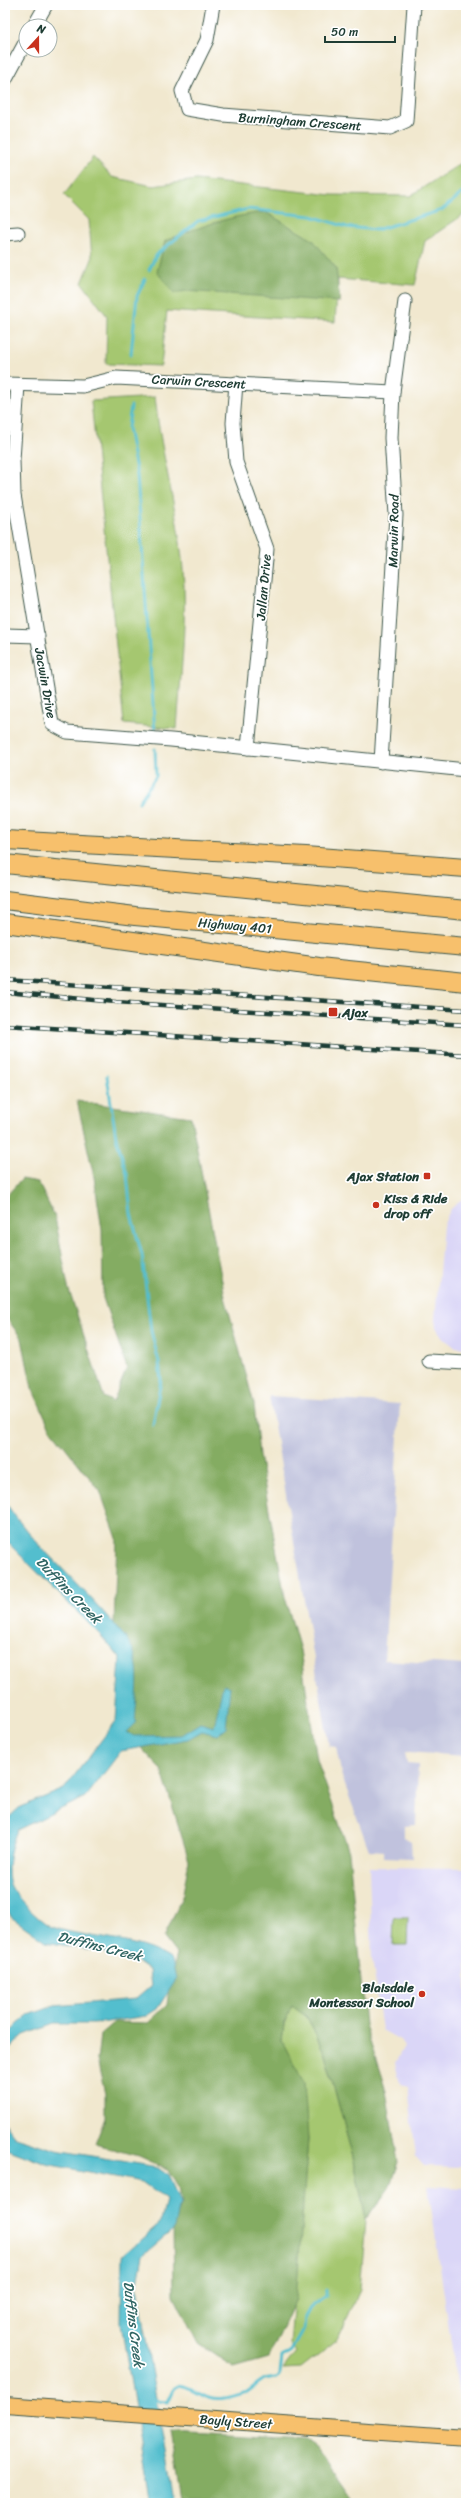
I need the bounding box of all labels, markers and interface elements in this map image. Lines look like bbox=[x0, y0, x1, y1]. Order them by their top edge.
north arrow bbox=[18, 18, 58, 58]
scale bar bbox=[325, 18, 395, 44]
text: N bbox=[34, 19, 49, 40]
text: 50 m bbox=[331, 21, 358, 43]
street label: Burningham Crescent bbox=[238, 106, 363, 137]
street label: Carwin Crescent bbox=[151, 368, 247, 395]
street label: Marwin Road bbox=[381, 493, 406, 568]
street label: Jallan Drive bbox=[249, 553, 278, 622]
street label: Jacwin Drive bbox=[28, 645, 63, 721]
street label: Highway 401 bbox=[197, 911, 273, 940]
place label: Ajax bbox=[341, 1001, 368, 1024]
marker: Ajax bbox=[327, 1006, 339, 1018]
place label: Ajax Station bbox=[346, 1165, 420, 1188]
marker: Ajax Station bbox=[422, 1171, 432, 1181]
place label: Kiss & Ride drop off bbox=[383, 1187, 448, 1225]
marker: Kiss & Ride drop off bbox=[371, 1200, 381, 1210]
water label: Duffins Creek bbox=[30, 1551, 109, 1631]
water label: Duffins Creek bbox=[55, 1924, 146, 1969]
place label: Blaisdale Montessori School bbox=[308, 1976, 415, 2014]
marker: Blaisdale Montessori School bbox=[417, 1989, 427, 1999]
water label: Duffins Creek bbox=[116, 2280, 151, 2370]
street label: Bayly Street bbox=[199, 2407, 274, 2436]

